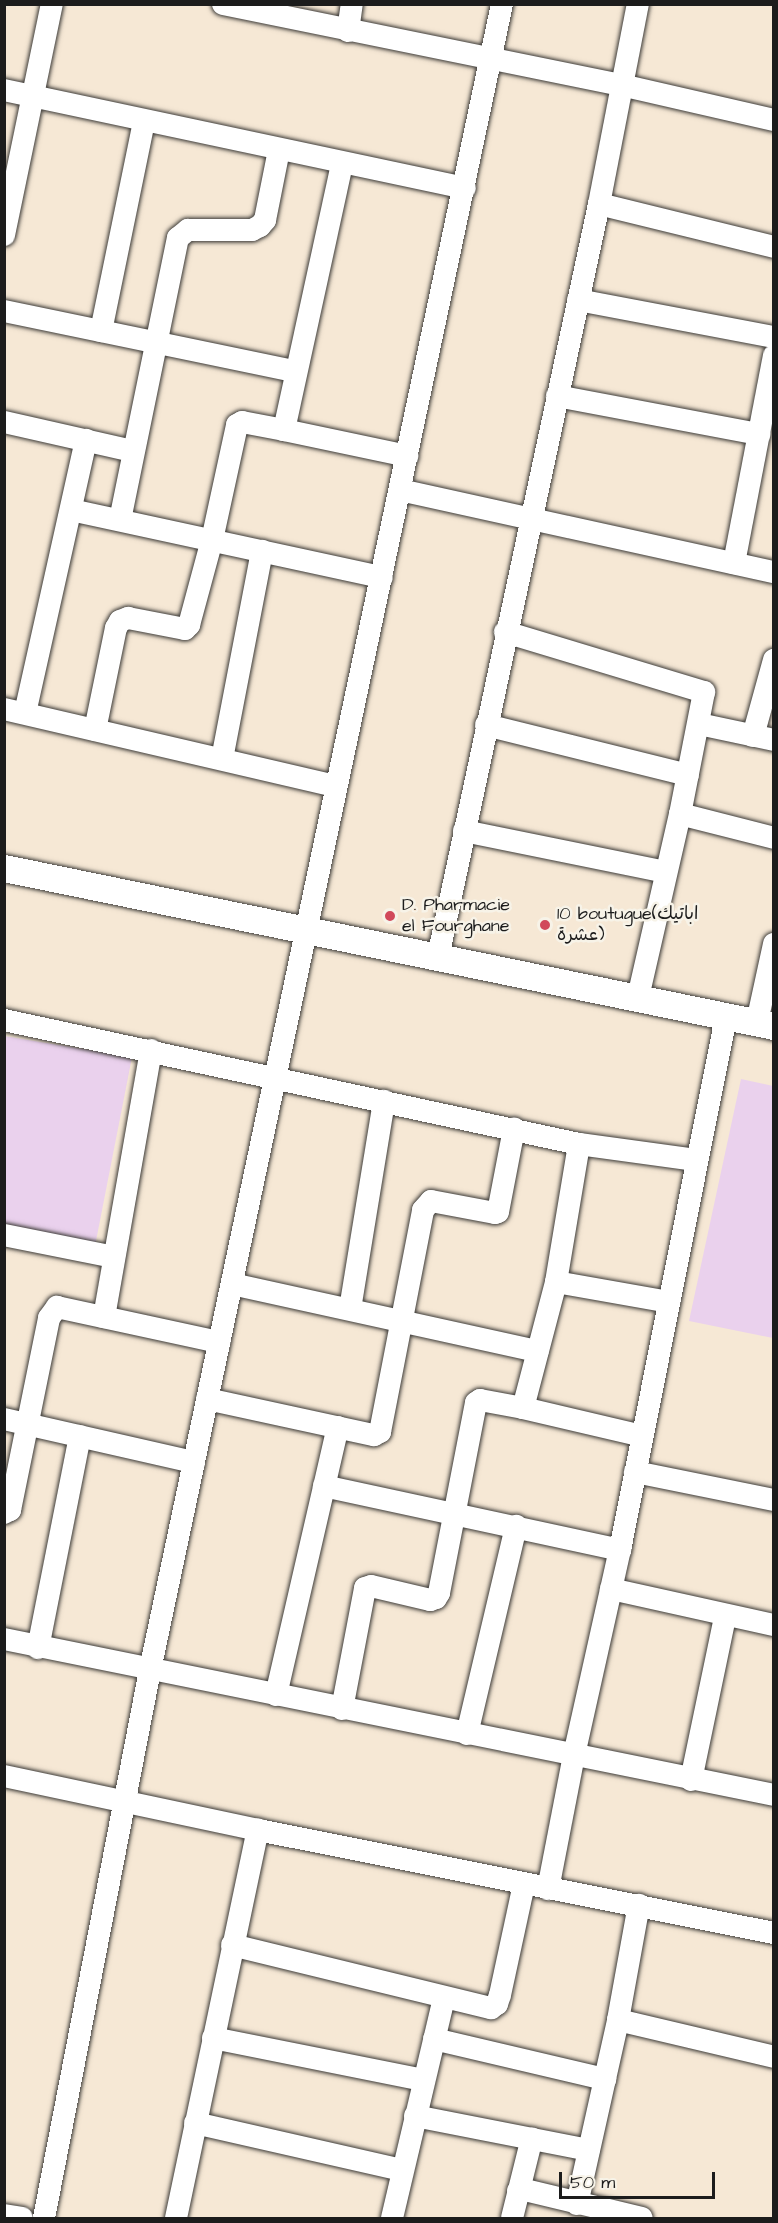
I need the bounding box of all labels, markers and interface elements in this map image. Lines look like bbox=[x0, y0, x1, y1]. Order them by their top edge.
place label: D. Pharmacie el Fourghane bbox=[402, 895, 510, 938]
place label: 10 boutugue(اباتيك عشرة) bbox=[557, 904, 698, 946]
marker: D. Pharmacie el Fourghane bbox=[383, 909, 397, 923]
marker: 10 boutugue(اباتيك عشرة) bbox=[538, 918, 552, 932]
scale bar bbox=[562, 2160, 718, 2198]
text: 50 m bbox=[570, 2170, 615, 2195]

